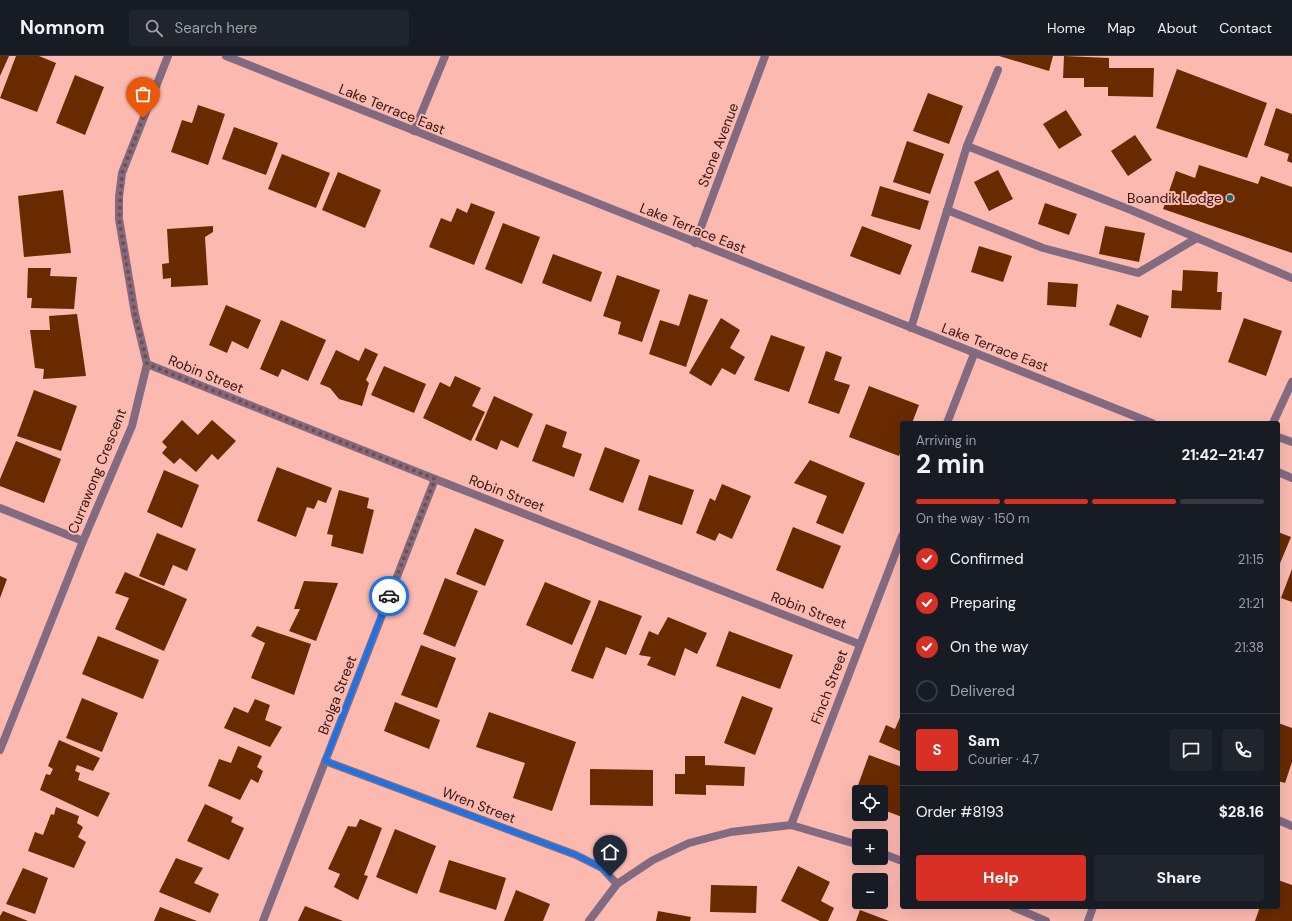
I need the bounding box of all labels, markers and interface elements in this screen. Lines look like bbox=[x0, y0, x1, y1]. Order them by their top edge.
search box bbox=[129, 10, 409, 46]
text: Nomnom bbox=[20, 15, 105, 40]
icon: search bbox=[143, 17, 165, 39]
text: Search here bbox=[175, 18, 257, 38]
text: Home bbox=[1047, 19, 1085, 37]
text: Map bbox=[1107, 19, 1135, 37]
text: About bbox=[1157, 19, 1197, 37]
text: Contact bbox=[1219, 19, 1272, 37]
pin bbox=[126, 77, 160, 118]
street label: Lake Terrace East bbox=[336, 79, 448, 139]
icon: bag bbox=[132, 83, 154, 105]
street label: Stone Avenue bbox=[694, 100, 742, 190]
place label: Boandik Lodge bbox=[1127, 189, 1222, 207]
marker: Boandik Lodge bbox=[1225, 193, 1235, 203]
street label: Lake Terrace East bbox=[637, 198, 749, 258]
street label: Lake Terrace East bbox=[939, 318, 1051, 376]
street label: Robin Street bbox=[166, 351, 246, 397]
street label: Currawong Crescent bbox=[64, 406, 130, 536]
text: Arriving in bbox=[916, 432, 976, 449]
text: 21:42–21:47 bbox=[1181, 445, 1264, 465]
text: 2 min bbox=[916, 447, 985, 481]
street label: Robin Street bbox=[467, 470, 547, 516]
text: On the way · 150 m bbox=[916, 510, 1030, 527]
icon: check bbox=[916, 548, 938, 570]
text: Confirmed bbox=[950, 549, 1024, 569]
text: 21:15 bbox=[1238, 551, 1264, 568]
courier bbox=[369, 576, 409, 616]
icon: car bbox=[378, 585, 400, 607]
street label: Robin Street bbox=[769, 587, 849, 633]
icon: check bbox=[916, 592, 938, 614]
text: Preparing bbox=[950, 593, 1016, 613]
text: 21:21 bbox=[1238, 595, 1264, 612]
icon: check bbox=[916, 636, 938, 658]
text: On the way bbox=[950, 637, 1029, 657]
text: 21:38 bbox=[1234, 639, 1264, 656]
street label: Finch Street bbox=[807, 647, 851, 727]
street label: Brolga Street bbox=[314, 653, 360, 737]
text: Delivered bbox=[950, 681, 1015, 701]
button: chat bbox=[1170, 729, 1212, 771]
button: phone bbox=[1222, 729, 1264, 771]
text: Sam bbox=[968, 731, 1000, 751]
text: S bbox=[932, 740, 942, 760]
text: Courier · 4.7 bbox=[968, 751, 1039, 768]
street label: Wren Street bbox=[440, 783, 518, 827]
map controls bbox=[852, 785, 888, 909]
button: locate bbox=[852, 785, 888, 821]
text: Order #8193 bbox=[916, 802, 1004, 822]
text: $28.16 bbox=[1219, 802, 1264, 822]
button: + bbox=[852, 829, 888, 865]
pin bbox=[593, 835, 627, 876]
icon: home bbox=[599, 841, 621, 863]
button: Help bbox=[916, 855, 1086, 901]
button: Share bbox=[1094, 855, 1264, 901]
button: − bbox=[852, 873, 888, 909]

